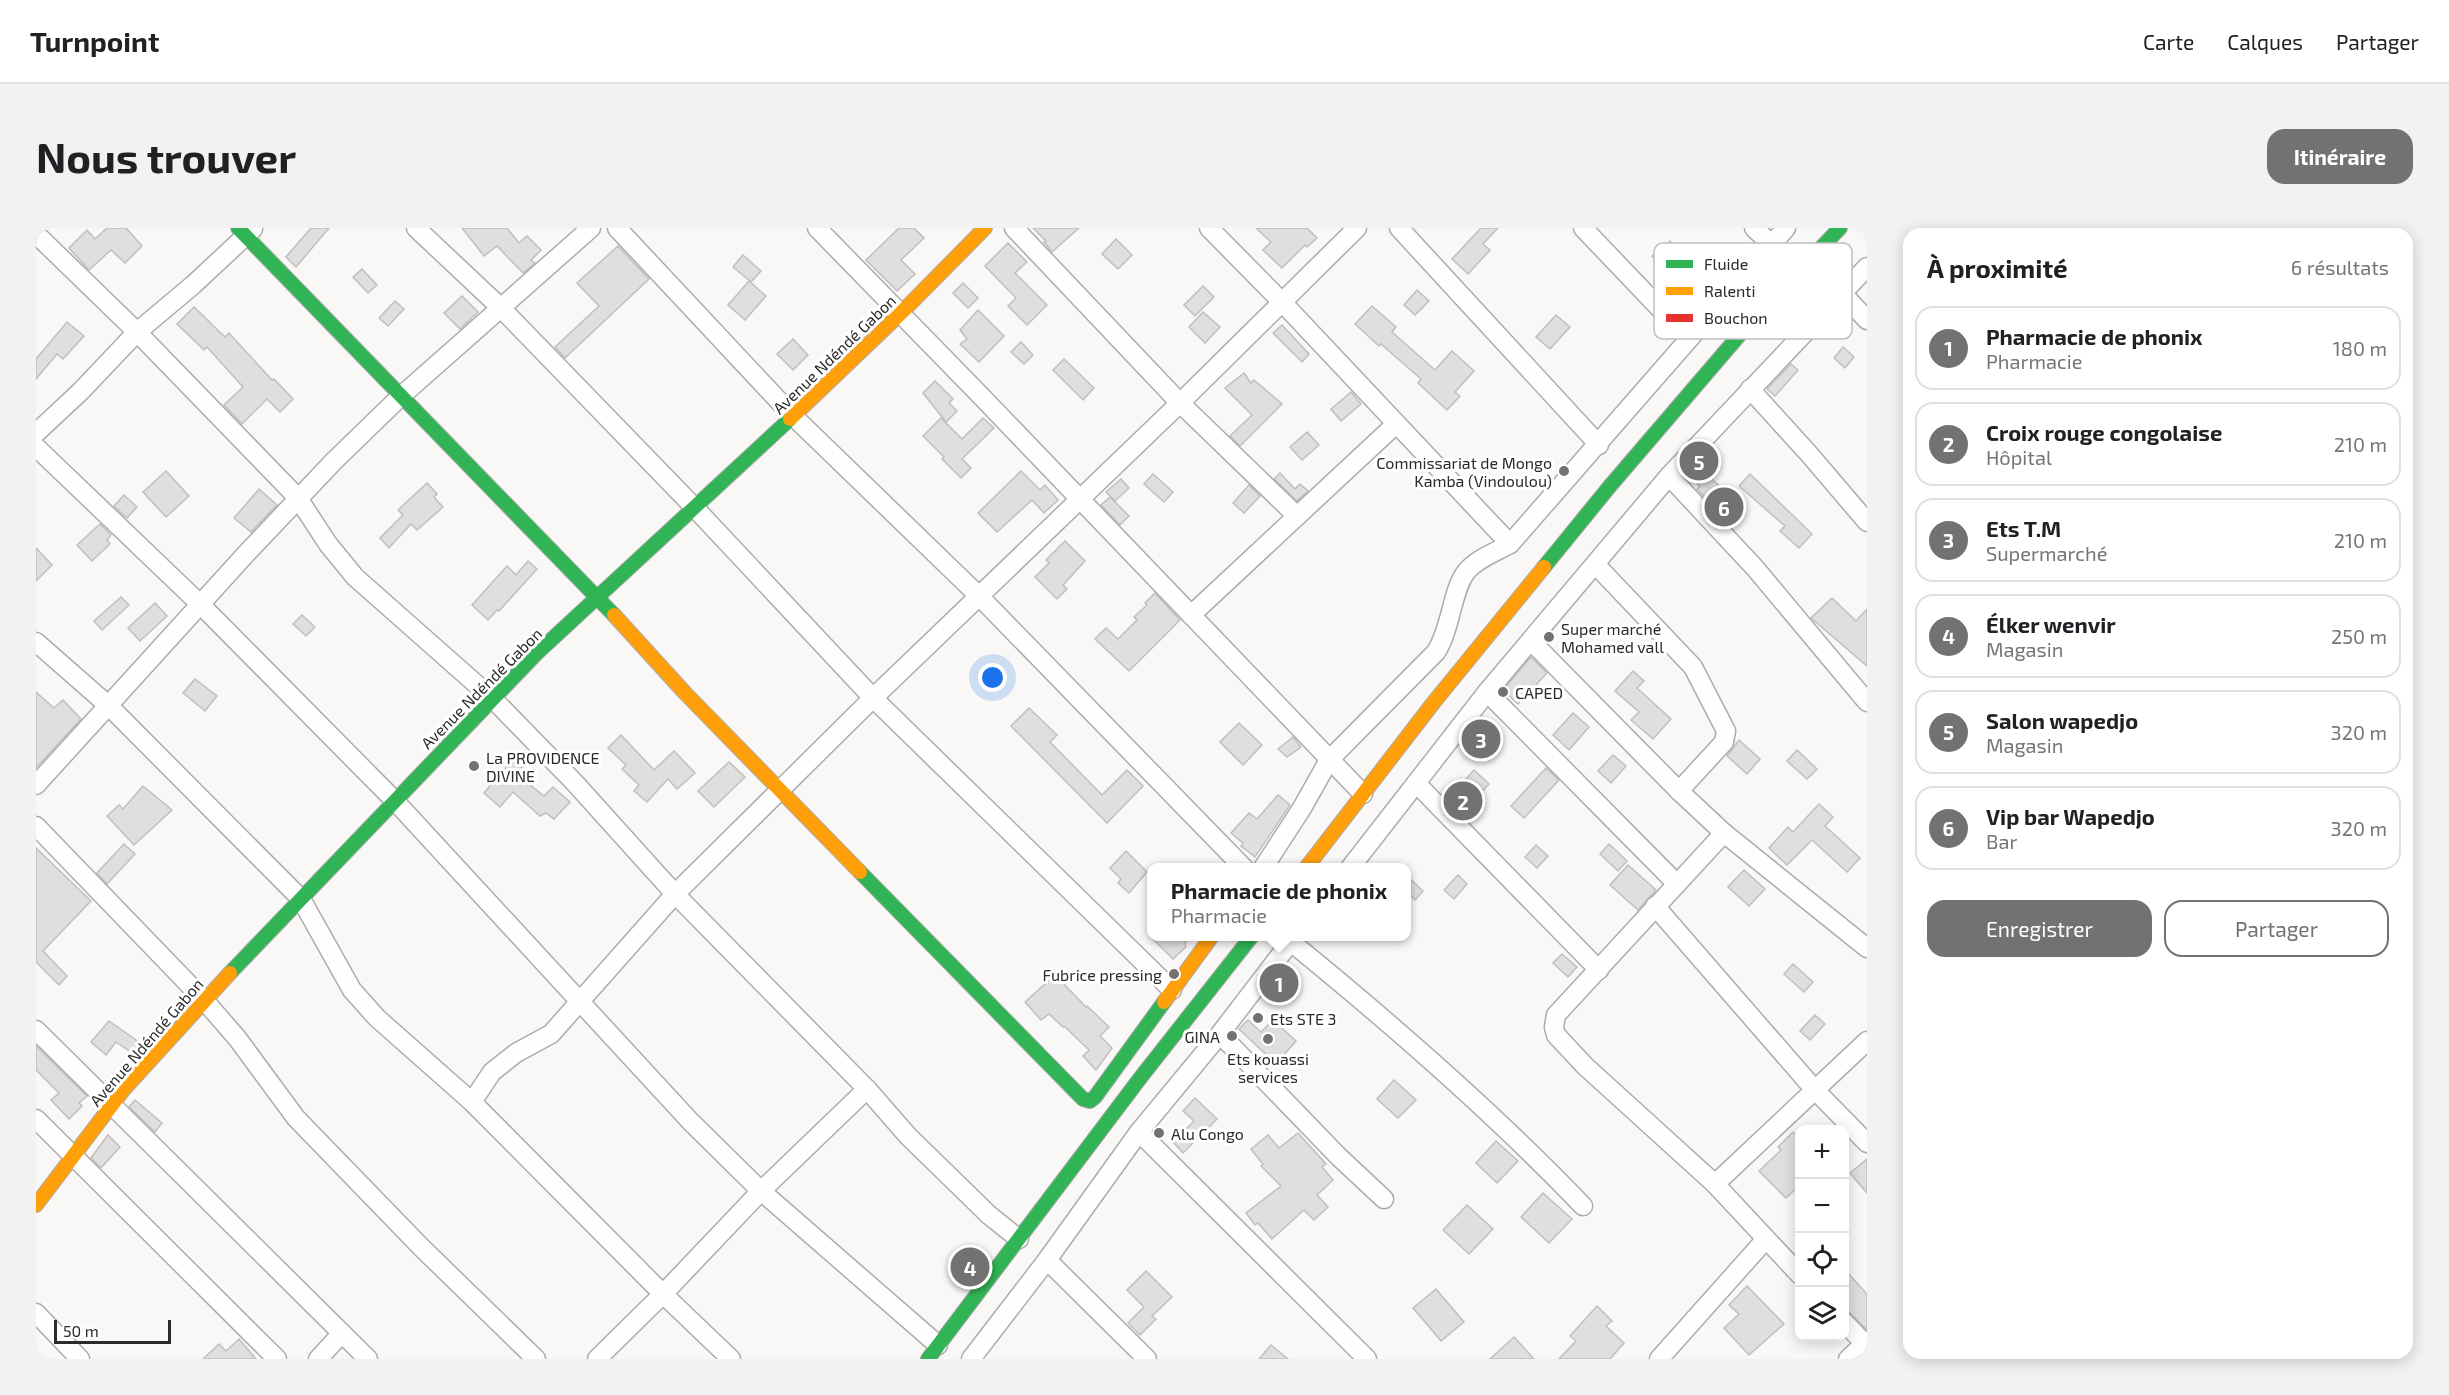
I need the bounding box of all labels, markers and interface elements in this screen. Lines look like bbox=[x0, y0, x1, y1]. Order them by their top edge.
text: Turnpoint bbox=[30, 24, 159, 58]
text: Carte bbox=[2143, 29, 2194, 54]
text: Calques bbox=[2227, 29, 2303, 54]
text: Partager bbox=[2336, 29, 2419, 54]
button: Itinéraire bbox=[2267, 129, 2413, 184]
text: Nous trouver bbox=[36, 131, 296, 181]
legend bbox=[1654, 243, 1852, 339]
text: À proximité bbox=[1927, 252, 2068, 283]
text: Fluide bbox=[1704, 254, 1748, 273]
text: 6 résultats bbox=[2291, 255, 2389, 279]
text: Ralenti bbox=[1704, 281, 1755, 300]
street label: Avenue Ndéndé Gabon bbox=[769, 290, 899, 418]
text: Bouchon bbox=[1704, 308, 1768, 327]
text: Pharmacie de phonix bbox=[1986, 323, 2203, 349]
text: 1 bbox=[1944, 336, 1953, 360]
text: 180 m bbox=[2333, 336, 2387, 360]
text: Pharmacie bbox=[1986, 349, 2082, 373]
text: Croix rouge congolaise bbox=[1986, 419, 2222, 445]
text: 2 bbox=[1943, 432, 1954, 456]
text: 210 m bbox=[2334, 432, 2387, 456]
pin: 5 bbox=[1680, 438, 1718, 484]
text: Hôpital bbox=[1986, 445, 2052, 469]
place label: Commissariat de Mongo Kamba (Vindoulou) bbox=[1376, 453, 1552, 490]
marker: Commissariat de Mongo Kamba (Vindoulou) bbox=[1557, 464, 1571, 478]
pin: 6 bbox=[1704, 484, 1744, 530]
text: Ets T.M bbox=[1986, 515, 2061, 541]
text: 3 bbox=[1943, 528, 1954, 552]
text: 210 m bbox=[2334, 528, 2387, 552]
text: Supermarché bbox=[1986, 541, 2107, 565]
text: Élker wenvir bbox=[1986, 611, 2116, 637]
place label: Super marché Mohamed vall bbox=[1561, 619, 1664, 656]
street label: Avenue Ndéndé Gabon bbox=[417, 624, 545, 752]
text: 4 bbox=[1942, 624, 1955, 648]
text: 250 m bbox=[2331, 624, 2387, 648]
marker: Super marché Mohamed vall bbox=[1542, 630, 1556, 644]
text: Magasin bbox=[1986, 637, 2063, 661]
your location bbox=[978, 663, 1007, 692]
place label: CAPED bbox=[1515, 683, 1563, 702]
marker: CAPED bbox=[1496, 685, 1510, 699]
text: Salon wapedjo bbox=[1986, 707, 2138, 733]
pin: 3 bbox=[1462, 716, 1500, 762]
text: 5 bbox=[1943, 720, 1954, 744]
text: 320 m bbox=[2331, 720, 2387, 744]
text: Magasin bbox=[1986, 733, 2063, 757]
place label: La PROVIDENCE DIVINE bbox=[486, 748, 599, 785]
marker: La PROVIDENCE DIVINE bbox=[467, 759, 481, 773]
pin: 2 bbox=[1444, 778, 1482, 824]
text: Vip bar Wapedjo bbox=[1986, 803, 2155, 829]
text: 6 bbox=[1943, 816, 1954, 840]
text: 320 m bbox=[2331, 816, 2387, 840]
text: Bar bbox=[1986, 829, 2017, 853]
popup bbox=[1147, 863, 1411, 941]
text: Pharmacie de phonix bbox=[1171, 877, 1387, 903]
button: Enregistrer bbox=[1927, 900, 2152, 957]
button: Partager bbox=[2164, 900, 2389, 957]
text: Pharmacie bbox=[1171, 903, 1267, 927]
pin: 1 bbox=[1260, 960, 1298, 1005]
place label: Fubrice pressing bbox=[1043, 965, 1162, 984]
marker: Fubrice pressing bbox=[1167, 967, 1181, 981]
street label: Avenue Ndéndé Gabon bbox=[85, 974, 207, 1110]
place label: Ets STE 3 bbox=[1270, 1009, 1336, 1028]
marker: Ets STE 3 bbox=[1251, 1011, 1265, 1025]
place label: GINA bbox=[1185, 1027, 1220, 1046]
marker: GINA bbox=[1225, 1029, 1239, 1043]
marker: Ets kouassi services bbox=[1261, 1032, 1275, 1046]
place label: Ets kouassi services bbox=[1227, 1049, 1309, 1086]
place label: Alu Congo bbox=[1171, 1124, 1244, 1143]
map controls bbox=[1795, 1125, 1849, 1341]
button: + bbox=[1795, 1125, 1849, 1179]
marker: Alu Congo bbox=[1152, 1126, 1166, 1140]
button: − bbox=[1795, 1179, 1849, 1233]
button: locate bbox=[1795, 1233, 1849, 1287]
pin: 4 bbox=[950, 1244, 990, 1290]
button: layers bbox=[1795, 1287, 1849, 1341]
scale bar bbox=[54, 1317, 171, 1344]
text: 50 m bbox=[63, 1321, 99, 1340]

